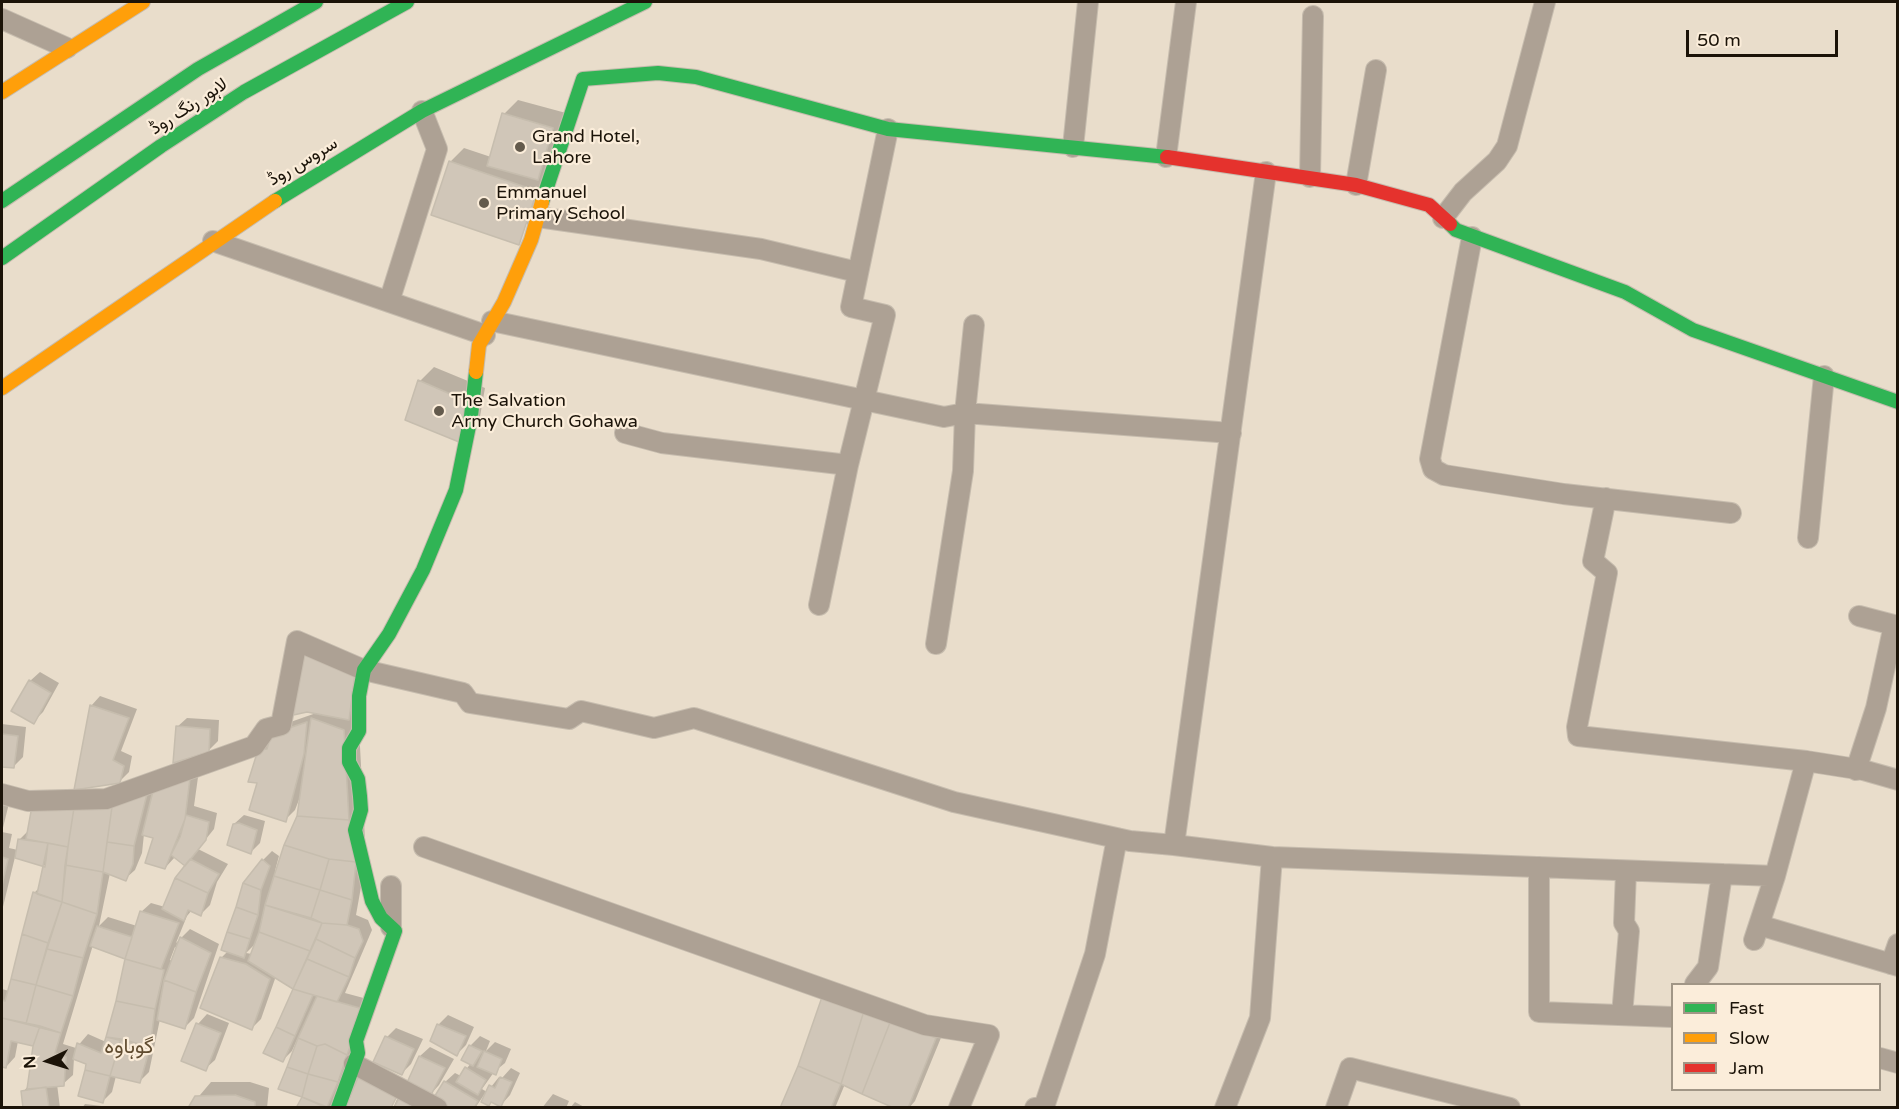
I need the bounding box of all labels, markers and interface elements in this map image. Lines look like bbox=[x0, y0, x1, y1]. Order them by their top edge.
scale bar bbox=[1689, 18, 1840, 56]
text: 50 m bbox=[1697, 29, 1741, 51]
street label: لاہور رنگ روڈ bbox=[146, 74, 232, 140]
place label: Grand Hotel, Lahore bbox=[532, 126, 640, 168]
street label: سروس روڈ bbox=[264, 133, 342, 191]
marker: Grand Hotel, Lahore bbox=[513, 140, 527, 154]
place label: Emmanuel Primary School bbox=[496, 182, 625, 224]
marker: Emmanuel Primary School bbox=[477, 196, 491, 210]
place label: The Salvation Army Church Gohawa bbox=[451, 390, 638, 432]
marker: The Salvation Army Church Gohawa bbox=[432, 404, 446, 418]
legend bbox=[1671, 983, 1881, 1091]
text: Fast bbox=[1729, 997, 1764, 1019]
text: Slow bbox=[1729, 1027, 1770, 1049]
north arrow bbox=[18, 1031, 78, 1091]
district label: گوہاوہ bbox=[104, 1034, 154, 1060]
text: N bbox=[20, 1055, 40, 1069]
text: Jam bbox=[1729, 1057, 1764, 1079]

